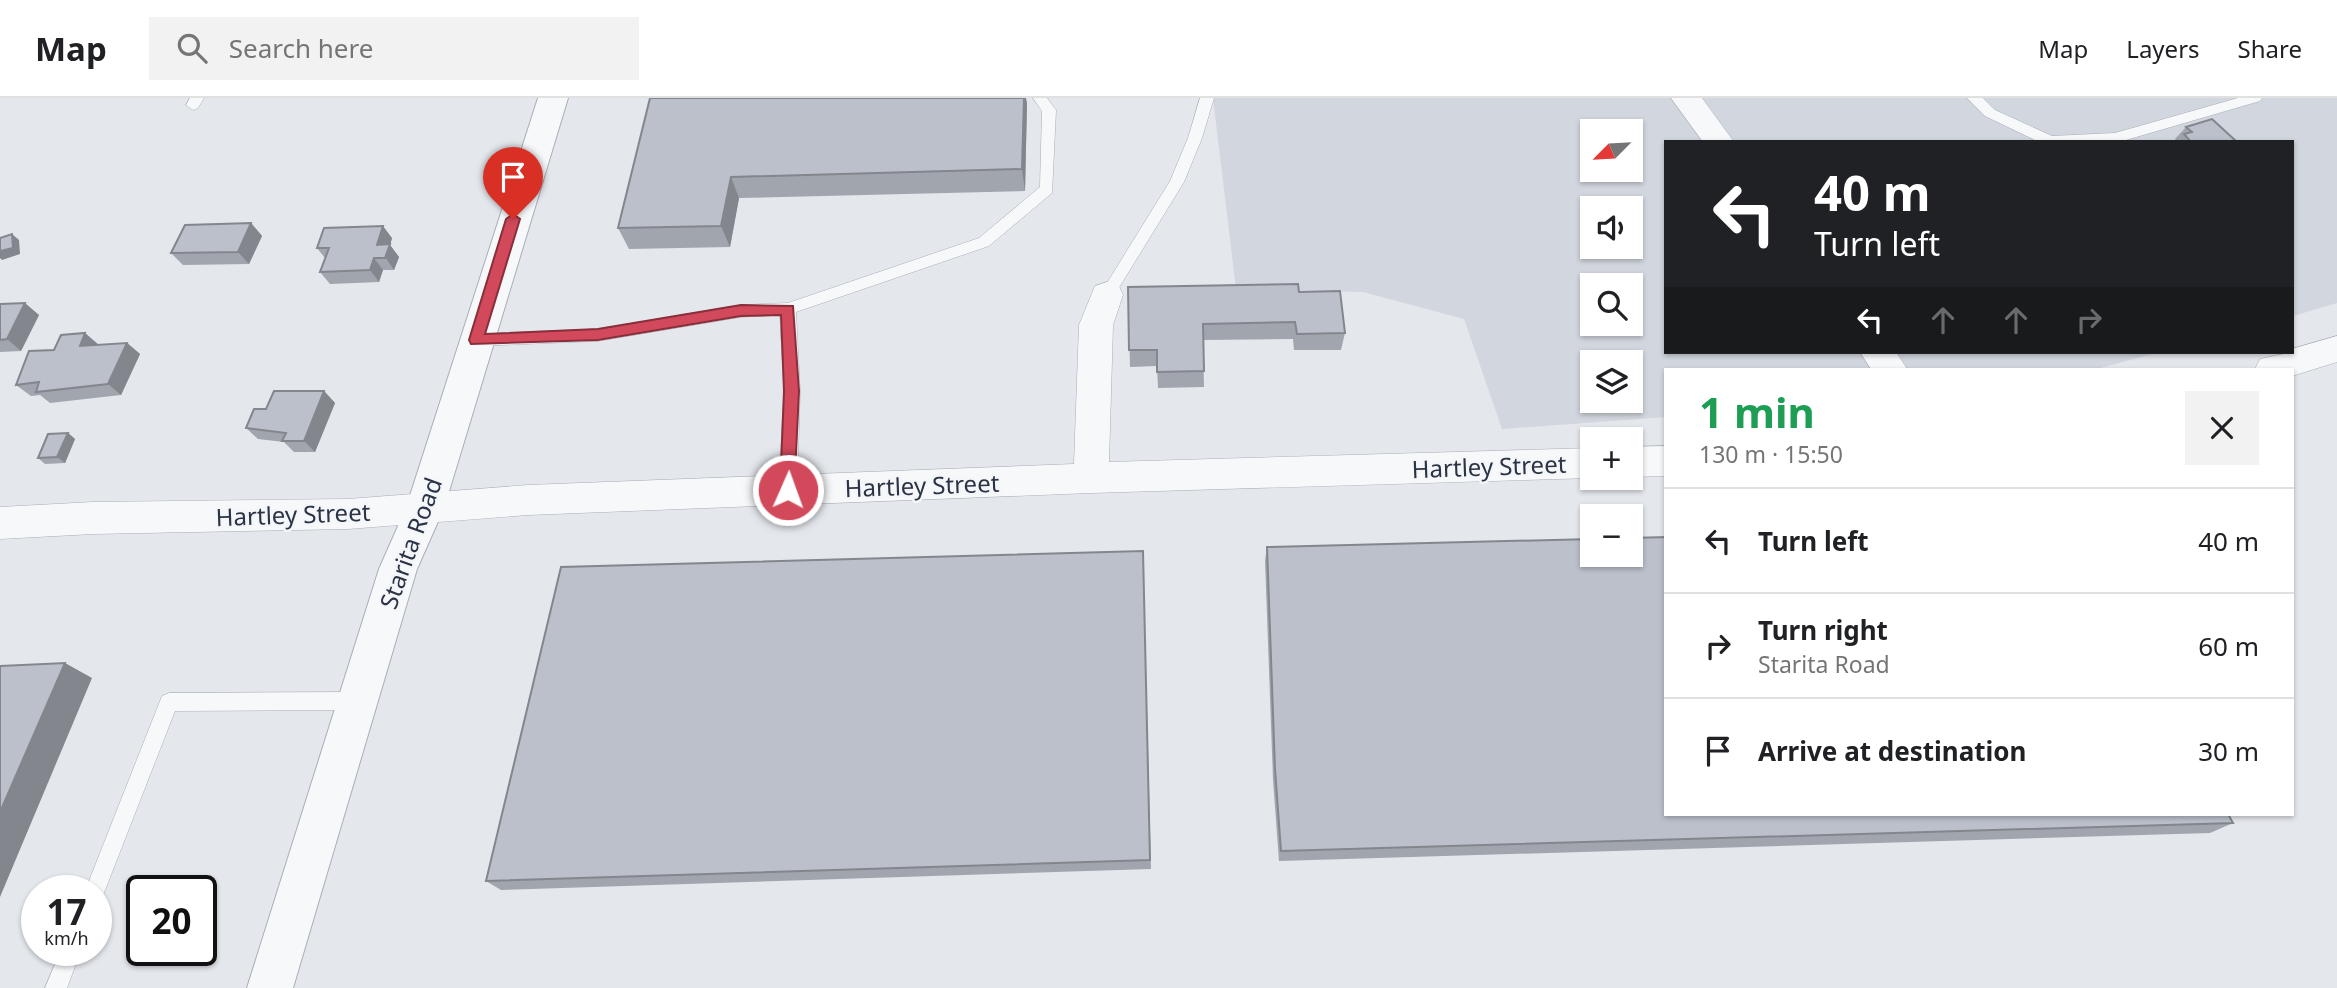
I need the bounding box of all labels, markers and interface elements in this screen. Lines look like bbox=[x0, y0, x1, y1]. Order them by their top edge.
search box bbox=[149, 17, 639, 80]
text: Map bbox=[35, 26, 107, 71]
icon: search bbox=[173, 29, 211, 67]
text: Search here bbox=[229, 30, 373, 66]
text: Map bbox=[2038, 32, 2088, 65]
text: Layers bbox=[2126, 32, 2200, 65]
text: Share bbox=[2238, 32, 2302, 65]
north arrow bbox=[1580, 119, 1643, 182]
map controls bbox=[1580, 119, 1643, 567]
pin bbox=[483, 147, 543, 219]
icon: arrive bbox=[494, 158, 532, 196]
text: 40 m bbox=[1814, 159, 1931, 225]
icon: left bbox=[1699, 168, 1790, 259]
button: sound bbox=[1580, 196, 1643, 259]
text: Turn left bbox=[1814, 222, 1940, 265]
button: search bbox=[1580, 273, 1643, 336]
icon: left bbox=[1851, 301, 1889, 339]
icon: ahead bbox=[1924, 301, 1962, 339]
icon: ahead bbox=[1997, 301, 2035, 339]
icon: right bbox=[2070, 301, 2108, 339]
button: layers bbox=[1580, 350, 1643, 413]
text: 1 min bbox=[1699, 383, 1815, 440]
button: close bbox=[2185, 391, 2259, 465]
button: + bbox=[1580, 427, 1643, 490]
text: 130 m · 15:50 bbox=[1699, 438, 1843, 470]
street label: Hartley Street bbox=[1411, 447, 1567, 485]
position arrow bbox=[751, 453, 825, 527]
street label: Hartley Street bbox=[844, 466, 1000, 504]
street label: Starita Road bbox=[371, 473, 449, 613]
street label: Hartley Street bbox=[215, 495, 371, 533]
button: − bbox=[1580, 504, 1643, 567]
icon: left bbox=[1699, 522, 1737, 560]
text: Turn left bbox=[1758, 523, 1869, 559]
text: 40 m bbox=[2198, 523, 2259, 559]
text: Turn right bbox=[1758, 612, 1888, 648]
icon: right bbox=[1699, 627, 1737, 665]
text: 60 m bbox=[2198, 628, 2259, 664]
text: Starita Road bbox=[1758, 648, 1890, 680]
icon: arrive bbox=[1699, 732, 1737, 770]
text: Arrive at destination bbox=[1758, 733, 2027, 769]
text: 30 m bbox=[2198, 733, 2259, 769]
speed limit sign: 20 bbox=[126, 875, 217, 966]
text: 17 bbox=[46, 888, 87, 935]
text: km/h bbox=[44, 926, 89, 950]

